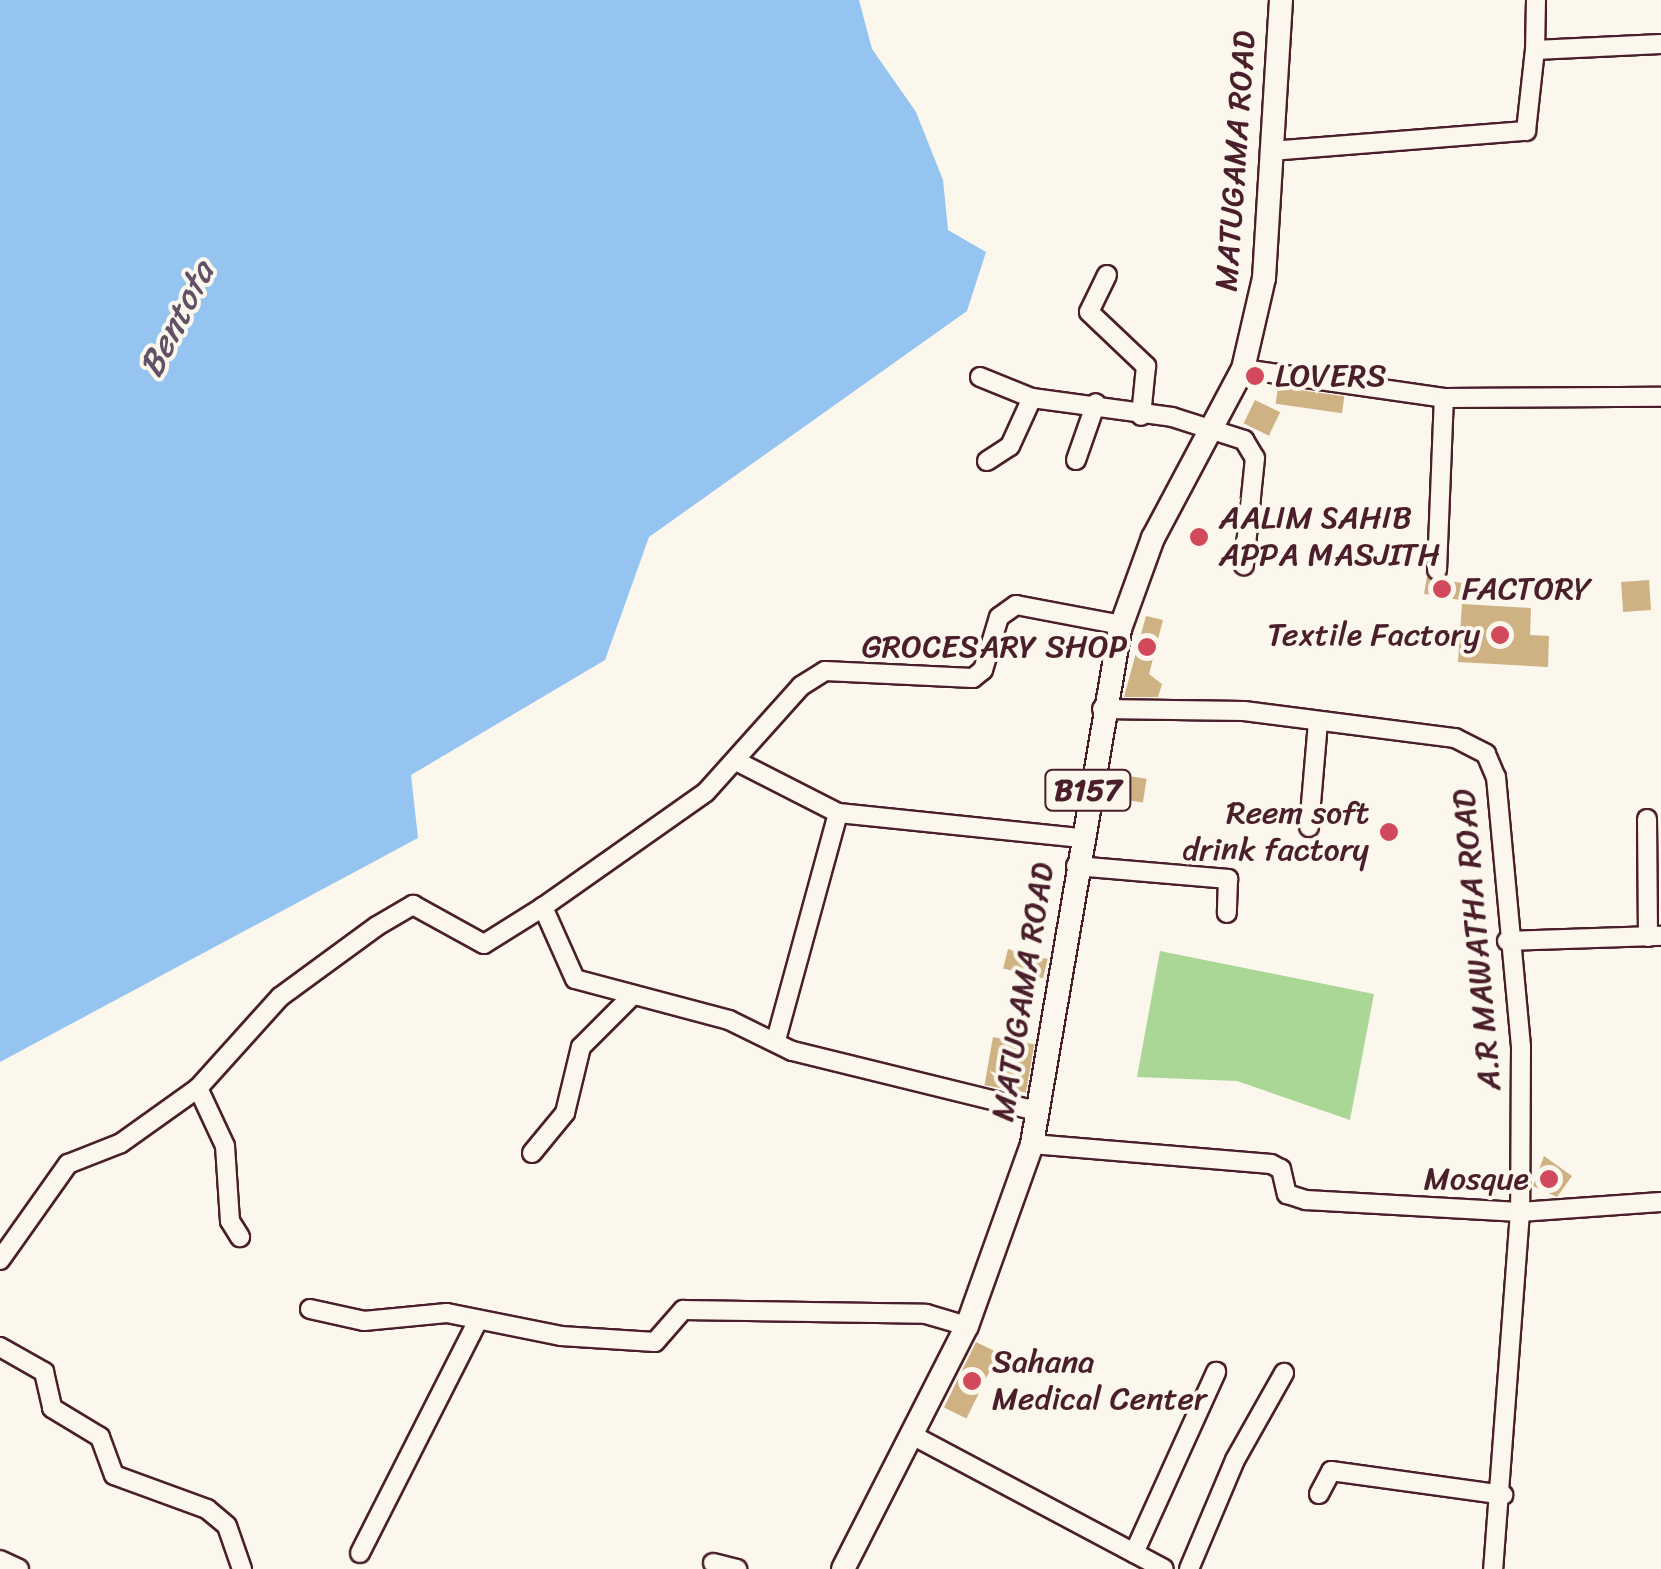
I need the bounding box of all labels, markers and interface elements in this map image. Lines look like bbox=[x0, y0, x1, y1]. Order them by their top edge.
street label: MATUGAMA ROAD bbox=[1208, 29, 1264, 293]
water label: Bentota bbox=[129, 254, 223, 384]
place label: LOVERS bbox=[1275, 357, 1386, 395]
marker: LOVERS bbox=[1244, 365, 1266, 387]
place label: AALIM SAHIB APPA MASJITH bbox=[1219, 500, 1440, 575]
marker: AALIM SAHIB APPA MASJITH bbox=[1188, 526, 1210, 548]
place label: FACTORY bbox=[1462, 570, 1592, 608]
marker: FACTORY bbox=[1431, 578, 1453, 600]
place label: Textile Factory bbox=[1267, 616, 1480, 654]
marker: Textile Factory bbox=[1489, 624, 1511, 646]
place label: GROCESARY SHOP bbox=[862, 628, 1127, 666]
marker: GROCESARY SHOP bbox=[1136, 636, 1158, 658]
road number: B157 bbox=[1043, 765, 1133, 815]
street label: A.R MAWATHA ROAD bbox=[1445, 789, 1509, 1091]
place label: Reem soft drink factory bbox=[1182, 795, 1369, 870]
marker: Reem soft drink factory bbox=[1378, 821, 1400, 843]
street label: MATUGAMA ROAD bbox=[984, 860, 1062, 1124]
place label: Mosque bbox=[1424, 1160, 1529, 1198]
marker: Mosque bbox=[1538, 1168, 1560, 1190]
place label: Sahana Medical Center bbox=[992, 1344, 1207, 1419]
marker: Sahana Medical Center bbox=[961, 1370, 983, 1392]

